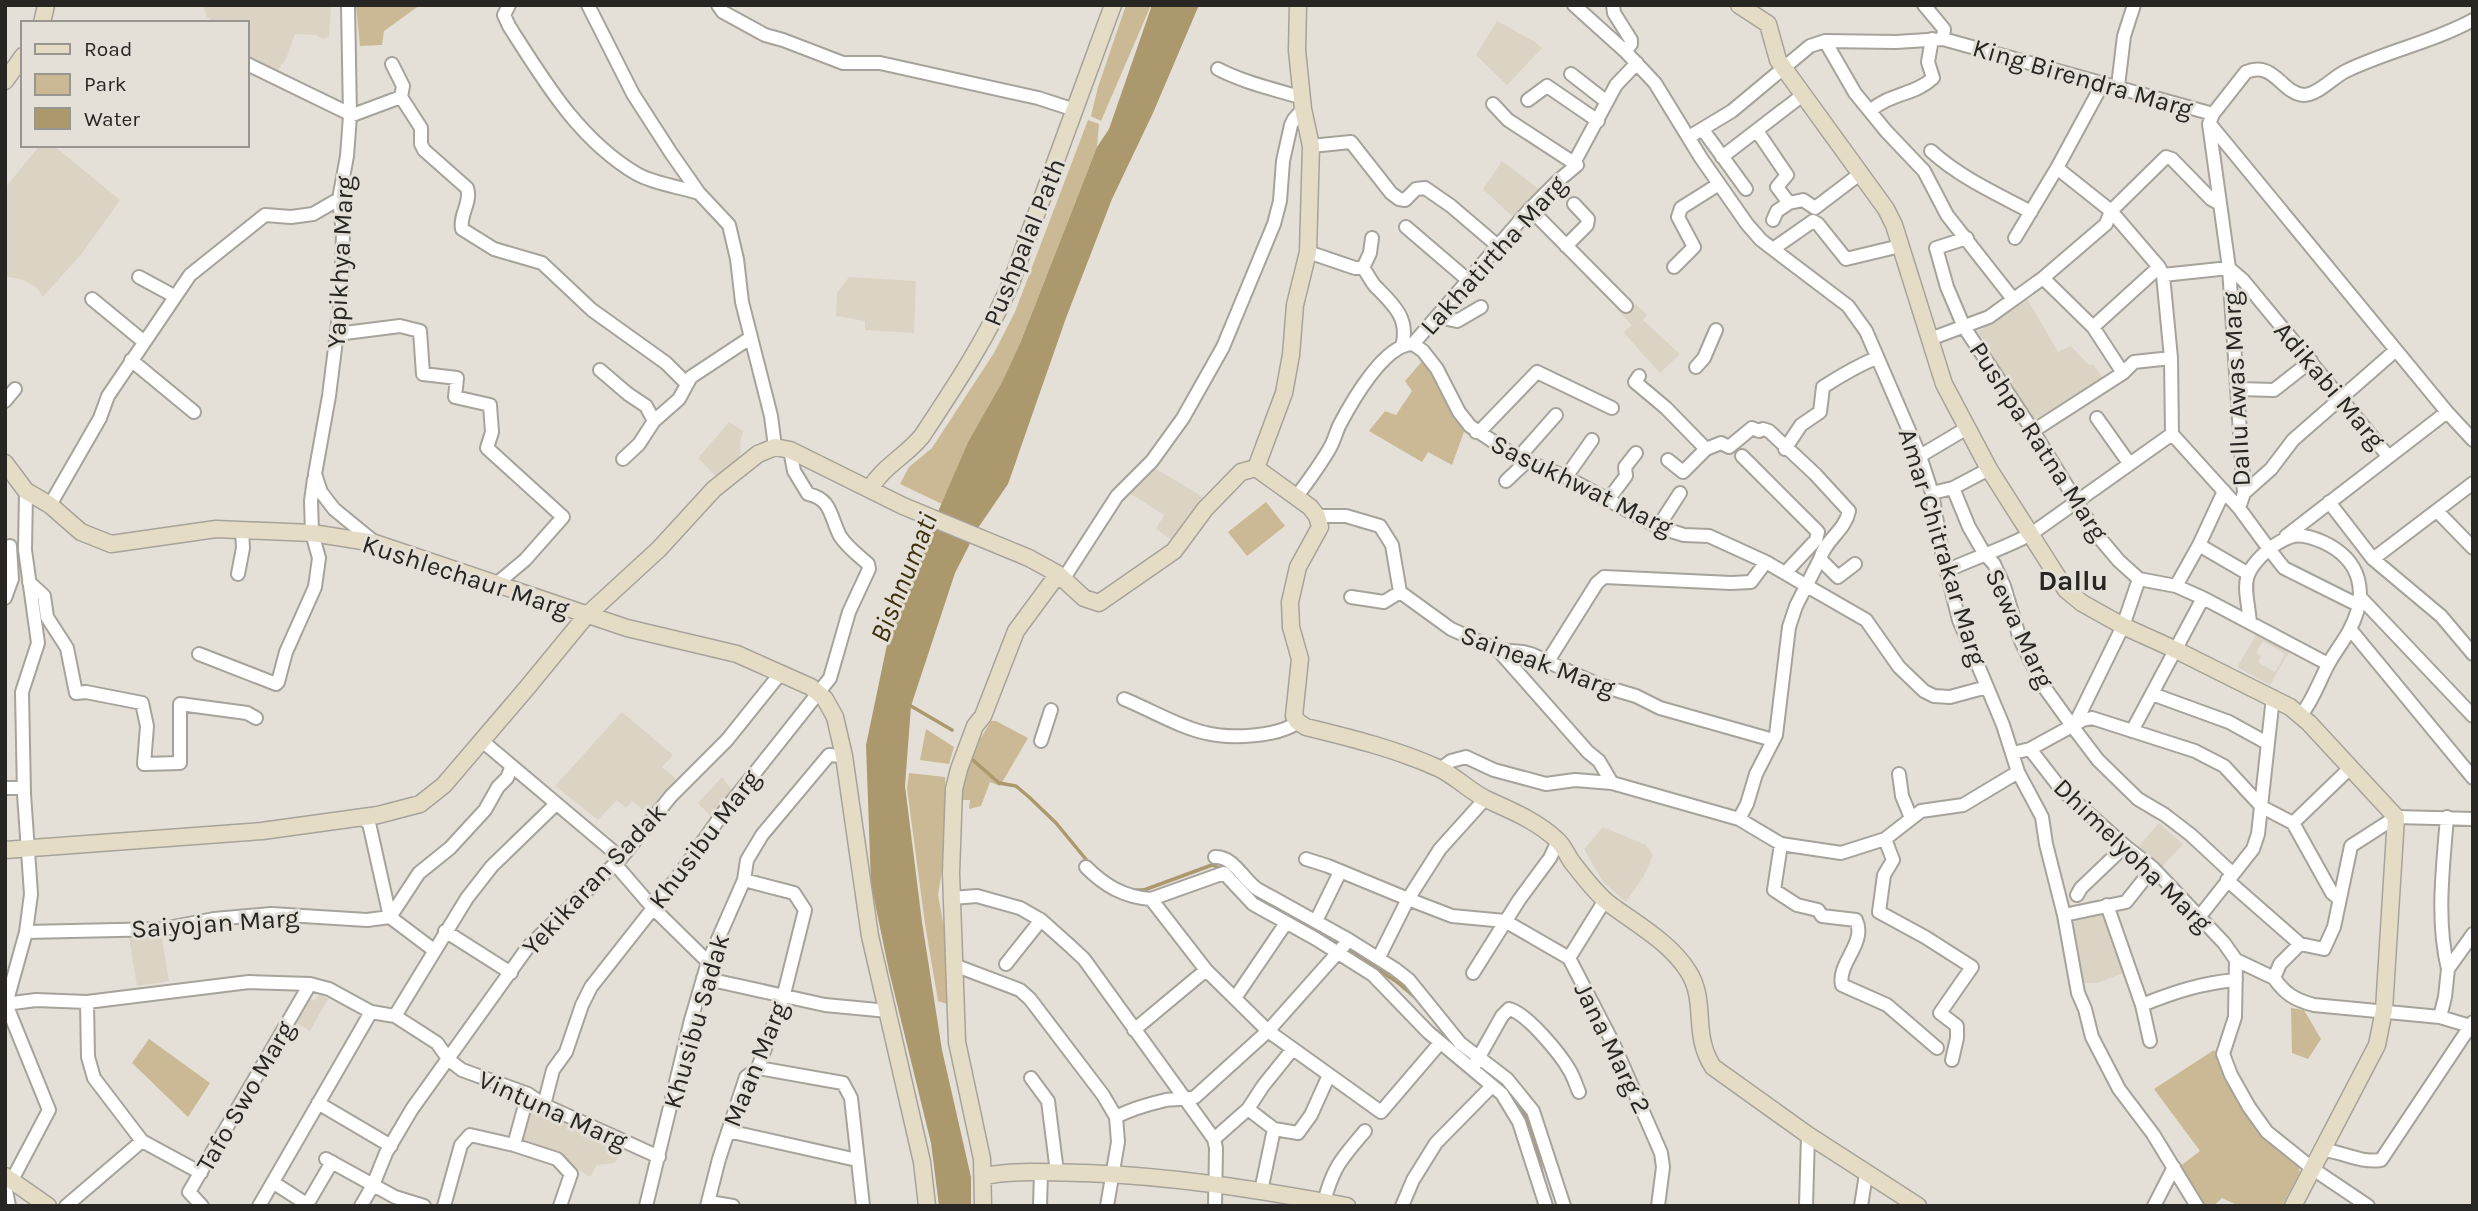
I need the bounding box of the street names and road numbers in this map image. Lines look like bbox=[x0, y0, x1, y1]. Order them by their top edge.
street label: King Birendra Marg bbox=[1969, 32, 2197, 125]
street label: Pushpalal Path bbox=[977, 154, 1072, 331]
street label: Lakhatirtha Marg bbox=[1414, 169, 1573, 342]
street label: Yapikhya Marg bbox=[320, 175, 361, 349]
street label: Dallu Awas Marg bbox=[2216, 290, 2257, 487]
street label: Adikabi Marg bbox=[2267, 315, 2392, 455]
street label: Pushpa Ratna Marg bbox=[1963, 336, 2115, 547]
street label: Amar Chitrakar Marg bbox=[1892, 425, 1993, 670]
street label: Sasukhwat Marg bbox=[1486, 428, 1678, 543]
street label: Kushlechaur Marg bbox=[358, 528, 574, 625]
street label: Sewa Marg bbox=[1978, 563, 2061, 693]
street label: Saineak Marg bbox=[1456, 619, 1620, 704]
street label: Khusibu Marg bbox=[642, 763, 767, 915]
street label: Dhimelyoha Marg bbox=[2047, 772, 2218, 939]
street label: Yekikaran Sadak bbox=[516, 797, 673, 962]
street label: Saiyojan Marg bbox=[130, 902, 300, 945]
street label: Khusibu Sadak bbox=[657, 930, 736, 1112]
street label: Jana Marg 2 bbox=[1567, 978, 1658, 1119]
street label: Maan Marg bbox=[716, 997, 795, 1131]
street label: Tafo Swo Marg bbox=[190, 1015, 301, 1177]
street label: Vintuna Marg bbox=[474, 1064, 632, 1157]

